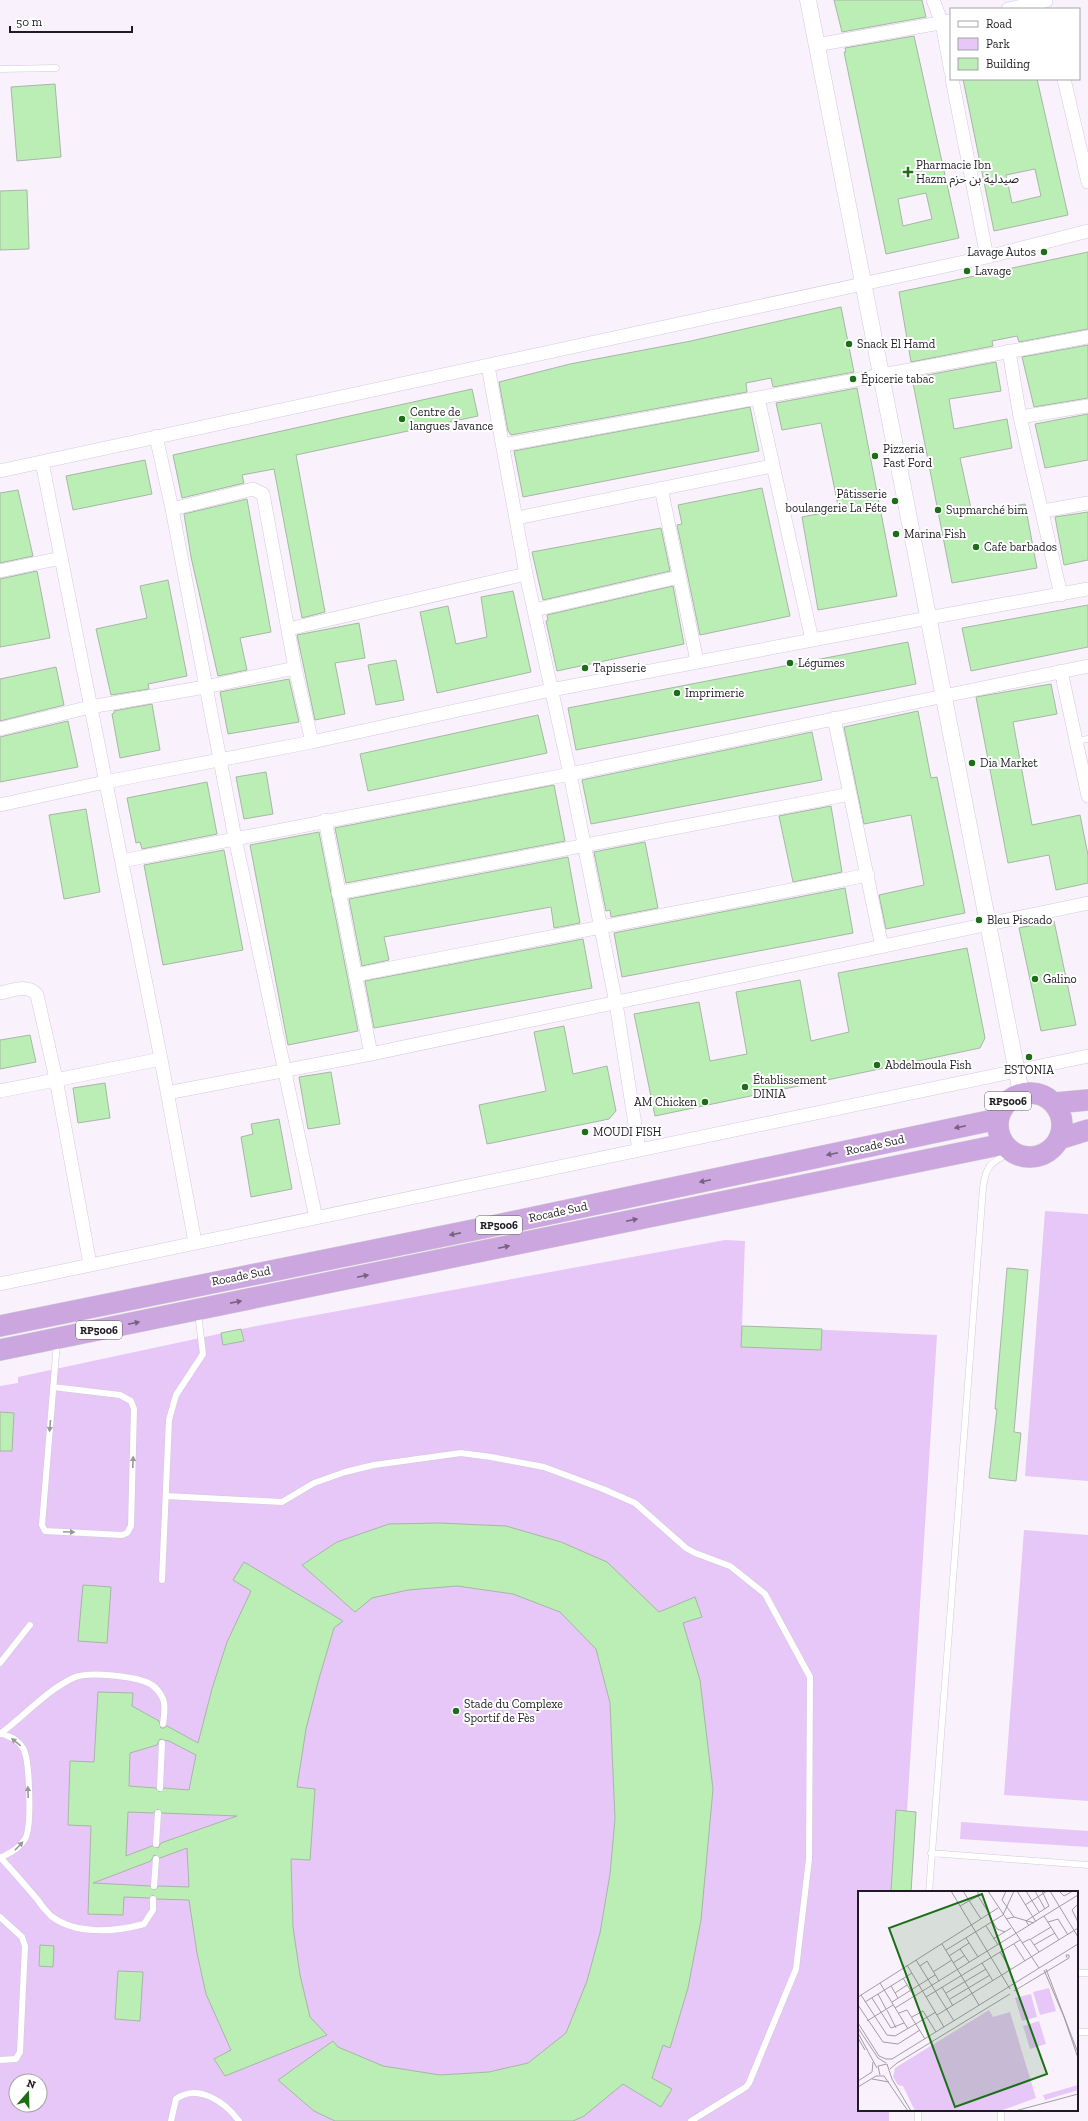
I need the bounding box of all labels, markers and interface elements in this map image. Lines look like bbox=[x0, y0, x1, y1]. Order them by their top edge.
scale bar bbox=[10, 8, 132, 34]
legend bbox=[950, 8, 1080, 80]
text: 50 m bbox=[16, 15, 43, 29]
text: Road bbox=[986, 17, 1012, 31]
text: Park bbox=[986, 37, 1011, 51]
text: Building bbox=[986, 57, 1030, 71]
place label: Pharmacie Ibn Hazm صيدلية بن حزم bbox=[916, 158, 1019, 188]
marker: Pharmacie Ibn Hazm صيدلية بن حزم bbox=[903, 167, 913, 177]
place label: Lavage Autos bbox=[967, 245, 1036, 259]
marker: Lavage Autos bbox=[1039, 247, 1049, 257]
place label: Lavage bbox=[975, 264, 1012, 278]
marker: Lavage bbox=[962, 266, 972, 276]
place label: Snack El Hamd bbox=[857, 337, 936, 351]
marker: Snack El Hamd bbox=[844, 339, 854, 349]
place label: Épicerie tabac bbox=[861, 371, 934, 386]
marker: Épicerie tabac bbox=[848, 374, 858, 384]
place label: Centre de langues Javance bbox=[410, 405, 494, 433]
marker: Centre de langues Javance bbox=[397, 414, 407, 424]
place label: Pizzeria Fast Ford bbox=[883, 442, 932, 470]
marker: Pizzeria Fast Ford bbox=[870, 451, 880, 461]
place label: Pâtisserie boulangerie La Féte bbox=[785, 487, 887, 515]
marker: Pâtisserie boulangerie La Féte bbox=[890, 496, 900, 506]
place label: Supmarché bim bbox=[946, 503, 1028, 517]
marker: Supmarché bim bbox=[933, 505, 943, 515]
place label: Marina Fish bbox=[904, 527, 966, 541]
marker: Marina Fish bbox=[891, 529, 901, 539]
place label: Cafe barbados bbox=[984, 540, 1057, 554]
marker: Cafe barbados bbox=[971, 542, 981, 552]
place label: Légumes bbox=[798, 656, 845, 670]
marker: Légumes bbox=[785, 658, 795, 668]
place label: Tapisserie bbox=[593, 661, 646, 675]
marker: Tapisserie bbox=[580, 663, 590, 673]
place label: Imprimerie bbox=[685, 686, 745, 700]
marker: Imprimerie bbox=[672, 688, 682, 698]
place label: Dia Market bbox=[980, 756, 1038, 770]
marker: Dia Market bbox=[967, 758, 977, 768]
place label: Bleu Piscado bbox=[987, 913, 1052, 927]
marker: Bleu Piscado bbox=[974, 915, 984, 925]
place label: Galino bbox=[1043, 972, 1077, 986]
marker: Galino bbox=[1030, 974, 1040, 984]
marker: ESTONIA bbox=[1024, 1052, 1034, 1062]
place label: Abdelmoula Fish bbox=[885, 1058, 972, 1072]
marker: Abdelmoula Fish bbox=[872, 1060, 882, 1070]
place label: ESTONIA bbox=[1004, 1063, 1054, 1077]
place label: Établissement DINIA bbox=[753, 1072, 827, 1101]
marker: Établissement DINIA bbox=[740, 1082, 750, 1092]
road number: RP5006 bbox=[985, 1092, 1031, 1110]
place label: AM Chicken bbox=[634, 1095, 697, 1109]
marker: AM Chicken bbox=[700, 1097, 710, 1107]
one-way arrow bbox=[954, 1124, 966, 1130]
place label: MOUDI FISH bbox=[593, 1125, 662, 1139]
marker: MOUDI FISH bbox=[580, 1127, 590, 1137]
street label: Rocade Sud bbox=[844, 1132, 906, 1158]
one-way arrow bbox=[826, 1151, 839, 1157]
one-way arrow bbox=[699, 1178, 711, 1184]
street label: Rocade Sud bbox=[527, 1199, 589, 1225]
road number: RP5006 bbox=[476, 1216, 522, 1234]
one-way arrow bbox=[625, 1217, 638, 1223]
one-way arrow bbox=[449, 1231, 461, 1237]
one-way arrow bbox=[498, 1243, 510, 1249]
street label: Rocade Sud bbox=[210, 1263, 272, 1289]
one-way arrow bbox=[357, 1273, 369, 1279]
one-way arrow bbox=[230, 1299, 242, 1305]
one-way arrow bbox=[128, 1319, 140, 1325]
road number: RP5006 bbox=[76, 1321, 122, 1339]
one-way arrow bbox=[47, 1420, 53, 1432]
one-way arrow bbox=[129, 1456, 136, 1468]
one-way arrow bbox=[63, 1529, 76, 1535]
place label: Stade du Complexe Sportif de Fès bbox=[464, 1697, 563, 1725]
marker: Stade du Complexe Sportif de Fès bbox=[451, 1706, 461, 1716]
one-way arrow bbox=[11, 1738, 22, 1746]
one-way arrow bbox=[25, 1785, 31, 1798]
one-way arrow bbox=[14, 1841, 23, 1851]
inset map bbox=[858, 1891, 1078, 2111]
north arrow bbox=[8, 2073, 48, 2113]
text: N bbox=[25, 2077, 38, 2092]

